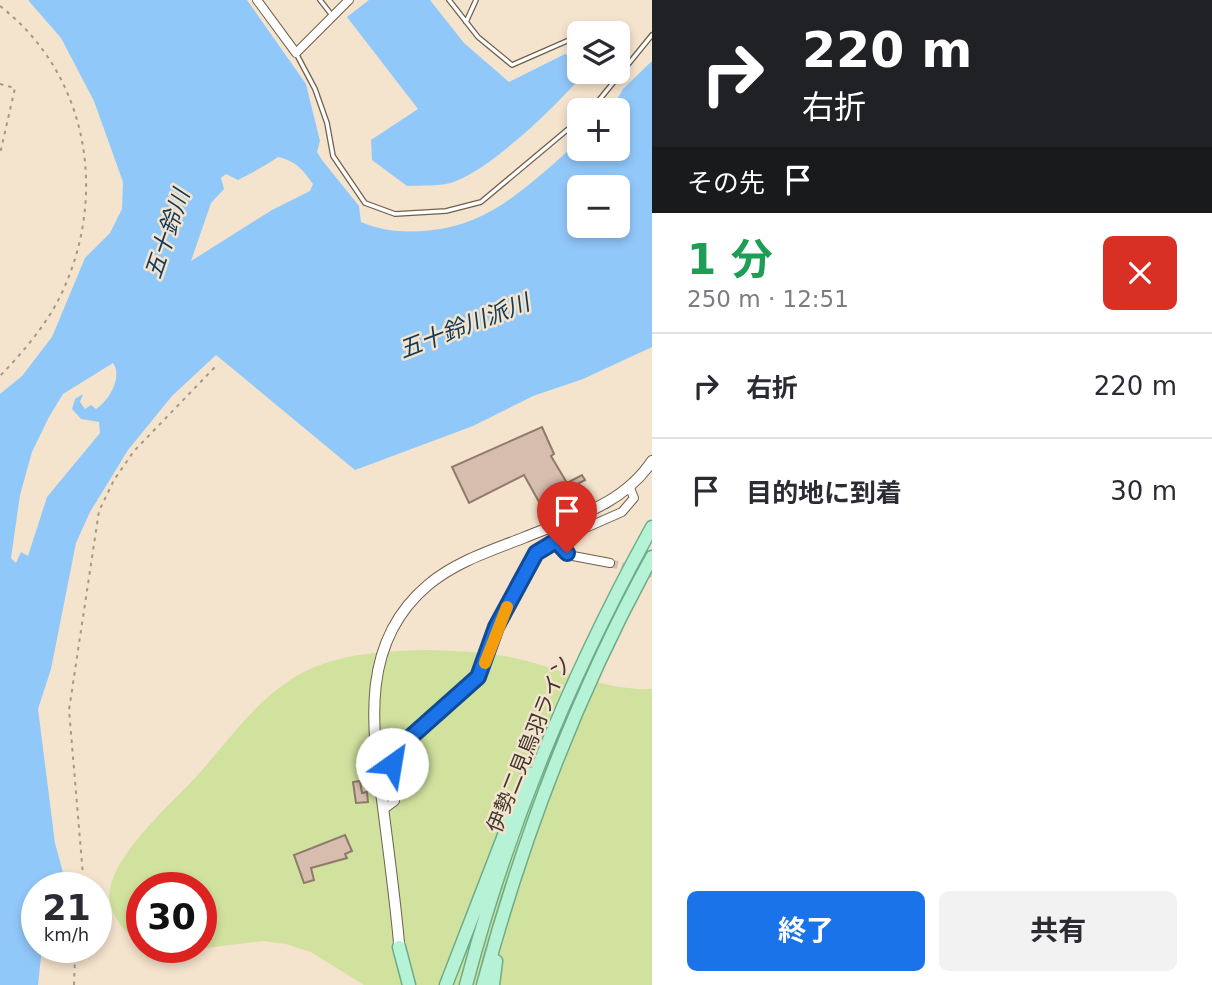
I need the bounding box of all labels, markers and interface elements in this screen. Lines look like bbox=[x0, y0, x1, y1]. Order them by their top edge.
map controls bbox=[567, 21, 630, 238]
button: layers bbox=[567, 21, 630, 84]
text: 220 m bbox=[802, 22, 972, 79]
icon: right bbox=[687, 28, 778, 119]
text: 右折 bbox=[802, 88, 866, 126]
button: + bbox=[567, 98, 630, 161]
icon: arrive bbox=[779, 161, 817, 199]
text: その先 bbox=[687, 168, 765, 198]
button: − bbox=[567, 175, 630, 238]
water label: 五十鈴川 bbox=[140, 183, 195, 282]
text: 1 分 bbox=[687, 235, 773, 284]
button: close bbox=[1103, 236, 1177, 310]
text: 250 m · 12:51 bbox=[687, 286, 849, 312]
water label: 五十鈴川派川 bbox=[395, 288, 536, 363]
icon: right bbox=[687, 367, 725, 405]
text: 220 m bbox=[1094, 371, 1177, 401]
text: 右折 bbox=[746, 373, 798, 403]
icon: arrive bbox=[687, 472, 725, 510]
text: 30 m bbox=[1110, 476, 1177, 506]
text: 目的地に到着 bbox=[746, 478, 902, 508]
pin bbox=[537, 481, 597, 553]
icon: arrive bbox=[548, 492, 586, 530]
street label: 伊勢二見鳥羽ライン bbox=[482, 652, 576, 836]
position arrow bbox=[355, 727, 429, 801]
speed limit sign: 30 bbox=[126, 872, 217, 963]
text: 21 bbox=[42, 888, 91, 928]
button: 終了 bbox=[687, 891, 925, 971]
button: 共有 bbox=[939, 891, 1177, 971]
text: km/h bbox=[44, 924, 89, 945]

